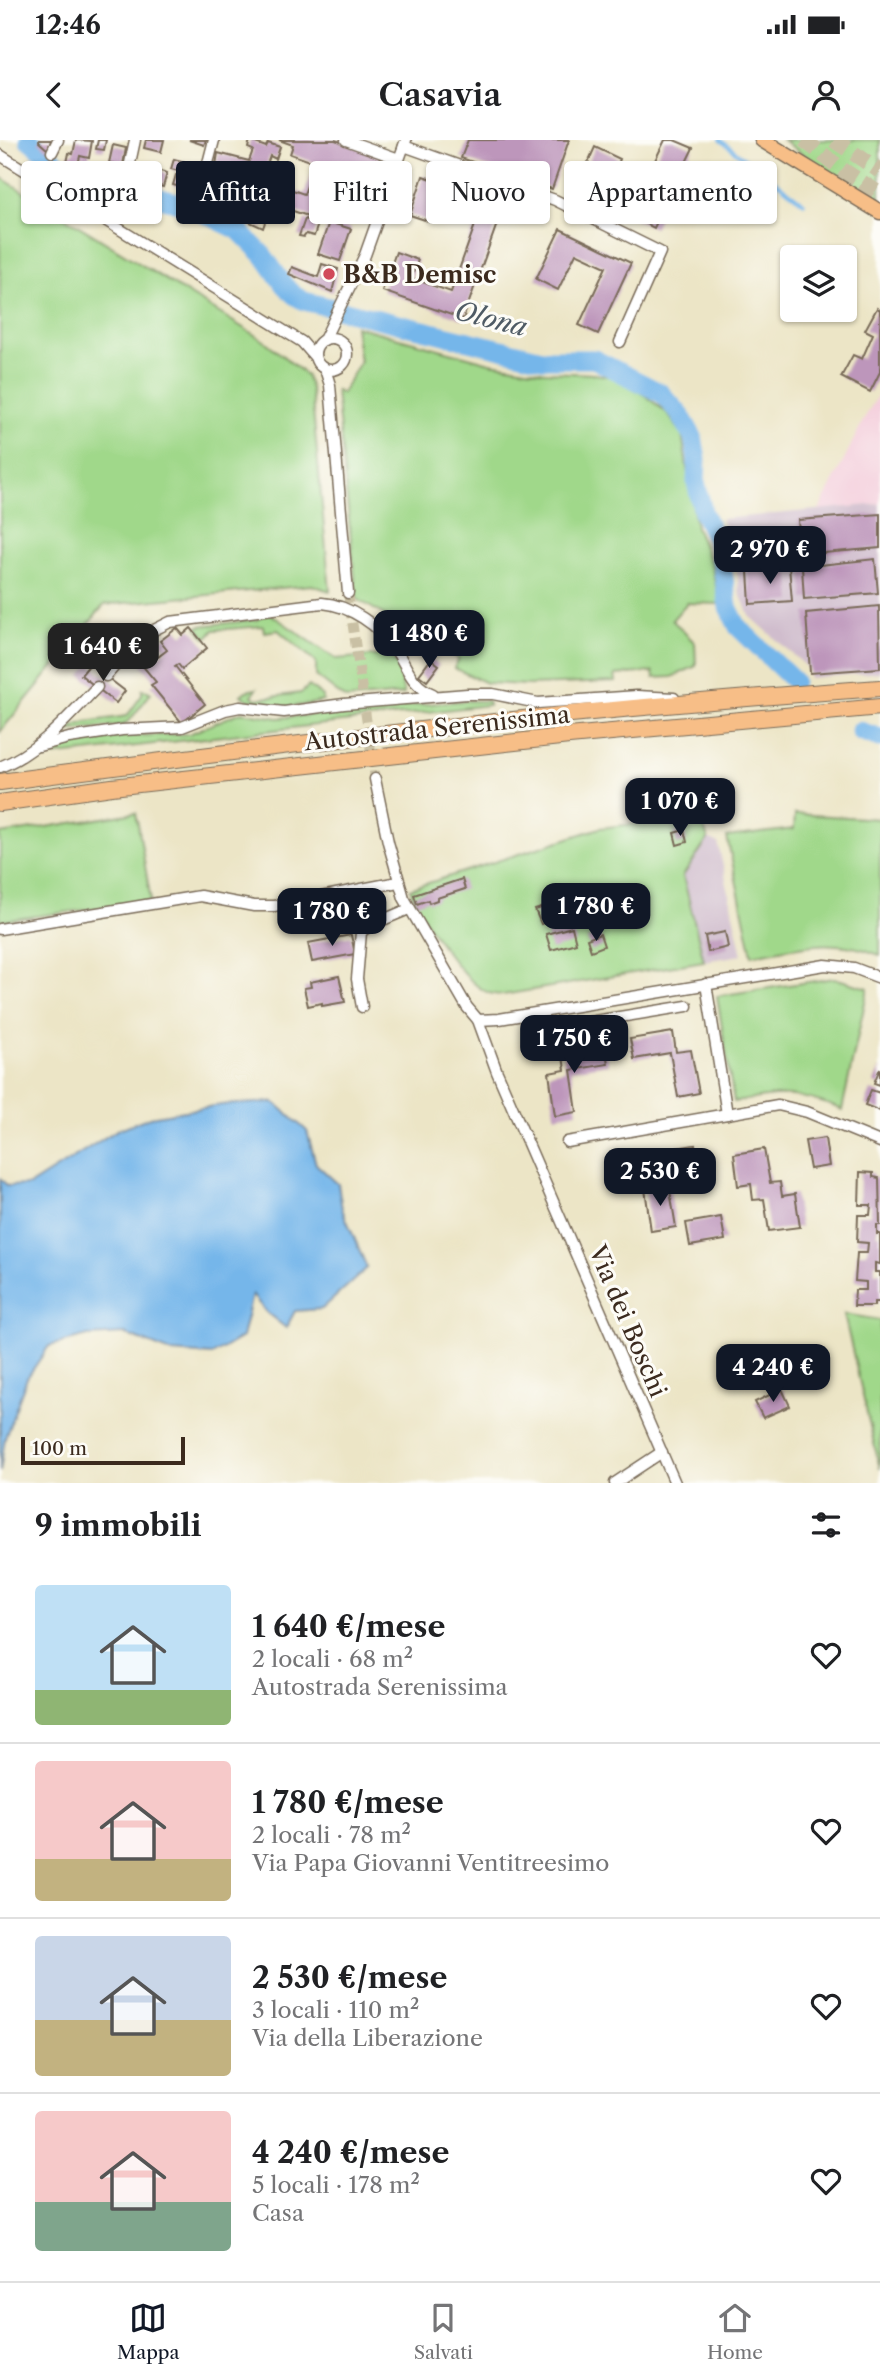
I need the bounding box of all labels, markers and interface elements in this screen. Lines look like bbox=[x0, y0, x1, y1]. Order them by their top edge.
text: 12:46 bbox=[35, 9, 101, 41]
text: Casavia bbox=[379, 75, 501, 114]
icon: back bbox=[35, 76, 73, 114]
icon: person bbox=[807, 76, 845, 114]
chip: Compra bbox=[21, 161, 162, 224]
chip: Affitta bbox=[176, 161, 295, 224]
chip: Filtri bbox=[309, 161, 412, 224]
chip: Nuovo bbox=[426, 161, 550, 224]
chip: Appartamento bbox=[564, 161, 777, 224]
map controls bbox=[780, 245, 857, 322]
button: layers bbox=[780, 245, 857, 322]
place label: B&B Demisc bbox=[343, 260, 496, 289]
marker: B&B Demisc bbox=[321, 266, 337, 282]
water label: Olona bbox=[452, 295, 531, 344]
pin: 2 970 € bbox=[705, 526, 835, 586]
text: 2 970 € bbox=[730, 535, 810, 563]
pin: 1 480 € bbox=[364, 610, 494, 670]
text: 1 480 € bbox=[390, 619, 468, 647]
pin: 1 640 € bbox=[38, 624, 168, 683]
text: 1 640 € bbox=[64, 632, 142, 660]
street label: Autostrada Serenissima bbox=[302, 700, 572, 756]
pin: 1 070 € bbox=[615, 778, 745, 838]
text: 1 070 € bbox=[641, 787, 719, 815]
pin: 1 780 € bbox=[531, 884, 661, 943]
pin: 1 780 € bbox=[267, 888, 397, 948]
text: 1 780 € bbox=[557, 892, 635, 920]
text: 1 780 € bbox=[293, 897, 371, 925]
pin: 1 750 € bbox=[509, 1016, 639, 1075]
text: 1 750 € bbox=[536, 1024, 612, 1052]
pin: 2 530 € bbox=[595, 1149, 725, 1208]
text: 2 530 € bbox=[620, 1157, 700, 1185]
street label: Via dei Boschi bbox=[583, 1240, 673, 1401]
pin: 4 240 € bbox=[708, 1344, 838, 1404]
text: 4 240 € bbox=[732, 1353, 814, 1381]
scale bar bbox=[21, 1434, 186, 1466]
text: 100 m bbox=[32, 1437, 87, 1460]
icon: filters bbox=[807, 1506, 845, 1544]
text: 9 immobili bbox=[35, 1507, 202, 1544]
text: 1 640 €/mese bbox=[252, 1608, 445, 1645]
icon: home bbox=[91, 1613, 175, 1697]
icon: heart bbox=[807, 1636, 845, 1674]
text: 2 locali · 68 m² bbox=[252, 1645, 413, 1673]
text: Autostrada Serenissima bbox=[252, 1673, 508, 1701]
text: 1 780 €/mese bbox=[252, 1784, 444, 1821]
icon: home bbox=[91, 1789, 175, 1873]
icon: heart bbox=[807, 1812, 845, 1850]
text: 2 locali · 78 m² bbox=[252, 1821, 411, 1849]
text: Via Papa Giovanni Ventitreesimo bbox=[252, 1849, 609, 1877]
text: 2 530 €/mese bbox=[252, 1959, 447, 1996]
icon: home bbox=[91, 1964, 175, 2048]
icon: heart bbox=[807, 1987, 845, 2025]
text: 3 locali · 110 m² bbox=[252, 1996, 419, 2024]
text: Via della Liberazione bbox=[252, 2024, 483, 2052]
text: 4 240 €/mese bbox=[252, 2134, 449, 2171]
icon: home bbox=[91, 2139, 175, 2223]
icon: heart bbox=[807, 2162, 845, 2200]
text: 5 locali · 178 m² bbox=[252, 2171, 420, 2199]
text: Casa bbox=[252, 2199, 304, 2227]
tab: Mappa bbox=[117, 2299, 180, 2364]
tab: Salvati bbox=[414, 2299, 473, 2364]
tab: Home bbox=[707, 2299, 763, 2364]

